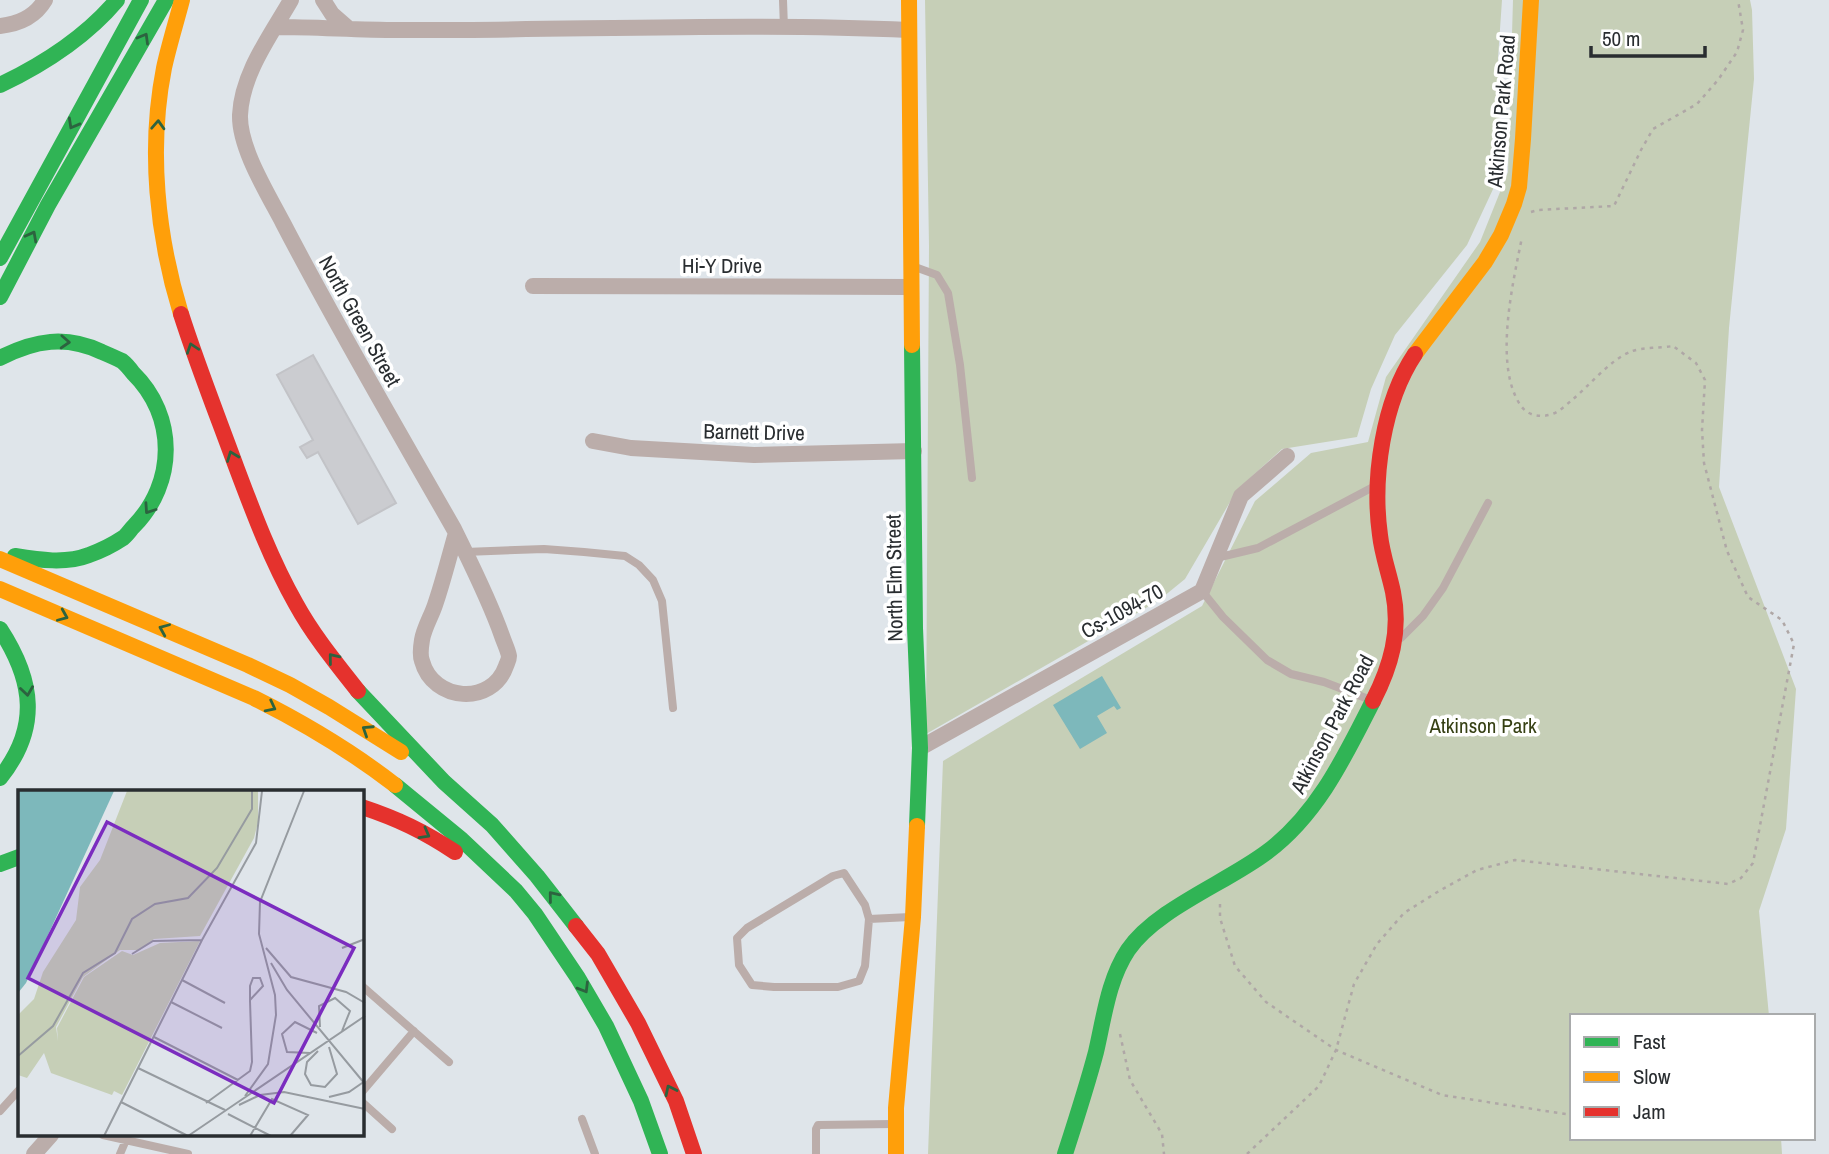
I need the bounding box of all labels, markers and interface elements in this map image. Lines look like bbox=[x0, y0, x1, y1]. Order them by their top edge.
scale bar bbox=[1591, 14, 1705, 58]
text: 50 m bbox=[1602, 24, 1640, 53]
one-way arrow bbox=[136, 33, 149, 46]
street label: Atkinson Park Road bbox=[1480, 33, 1522, 190]
one-way arrow bbox=[68, 117, 81, 129]
one-way arrow bbox=[150, 119, 165, 130]
one-way arrow bbox=[23, 231, 37, 243]
street label: North Green Street bbox=[312, 250, 408, 392]
street label: Hi-Y Drive bbox=[682, 251, 762, 280]
one-way arrow bbox=[60, 334, 71, 349]
one-way arrow bbox=[186, 343, 200, 355]
street label: Barnett Drive bbox=[703, 417, 805, 447]
one-way arrow bbox=[227, 450, 241, 462]
one-way arrow bbox=[144, 501, 157, 514]
street label: North Elm Street bbox=[878, 514, 910, 642]
street label: Cs-1094-70 bbox=[1076, 577, 1168, 645]
one-way arrow bbox=[56, 607, 68, 621]
one-way arrow bbox=[159, 624, 171, 638]
street label: Atkinson Park Road bbox=[1283, 650, 1381, 799]
one-way arrow bbox=[329, 654, 341, 667]
one-way arrow bbox=[19, 685, 34, 697]
one-way arrow bbox=[264, 698, 276, 712]
park label: Atkinson Park bbox=[1428, 711, 1537, 740]
one-way arrow bbox=[362, 726, 375, 739]
inset map bbox=[18, 790, 364, 1136]
one-way arrow bbox=[418, 826, 430, 839]
one-way arrow bbox=[549, 892, 561, 905]
one-way arrow bbox=[576, 981, 589, 994]
legend bbox=[1570, 1014, 1815, 1140]
text: Fast bbox=[1633, 1027, 1666, 1056]
text: Slow bbox=[1633, 1062, 1671, 1091]
one-way arrow bbox=[665, 1085, 679, 1097]
text: Jam bbox=[1633, 1097, 1666, 1126]

